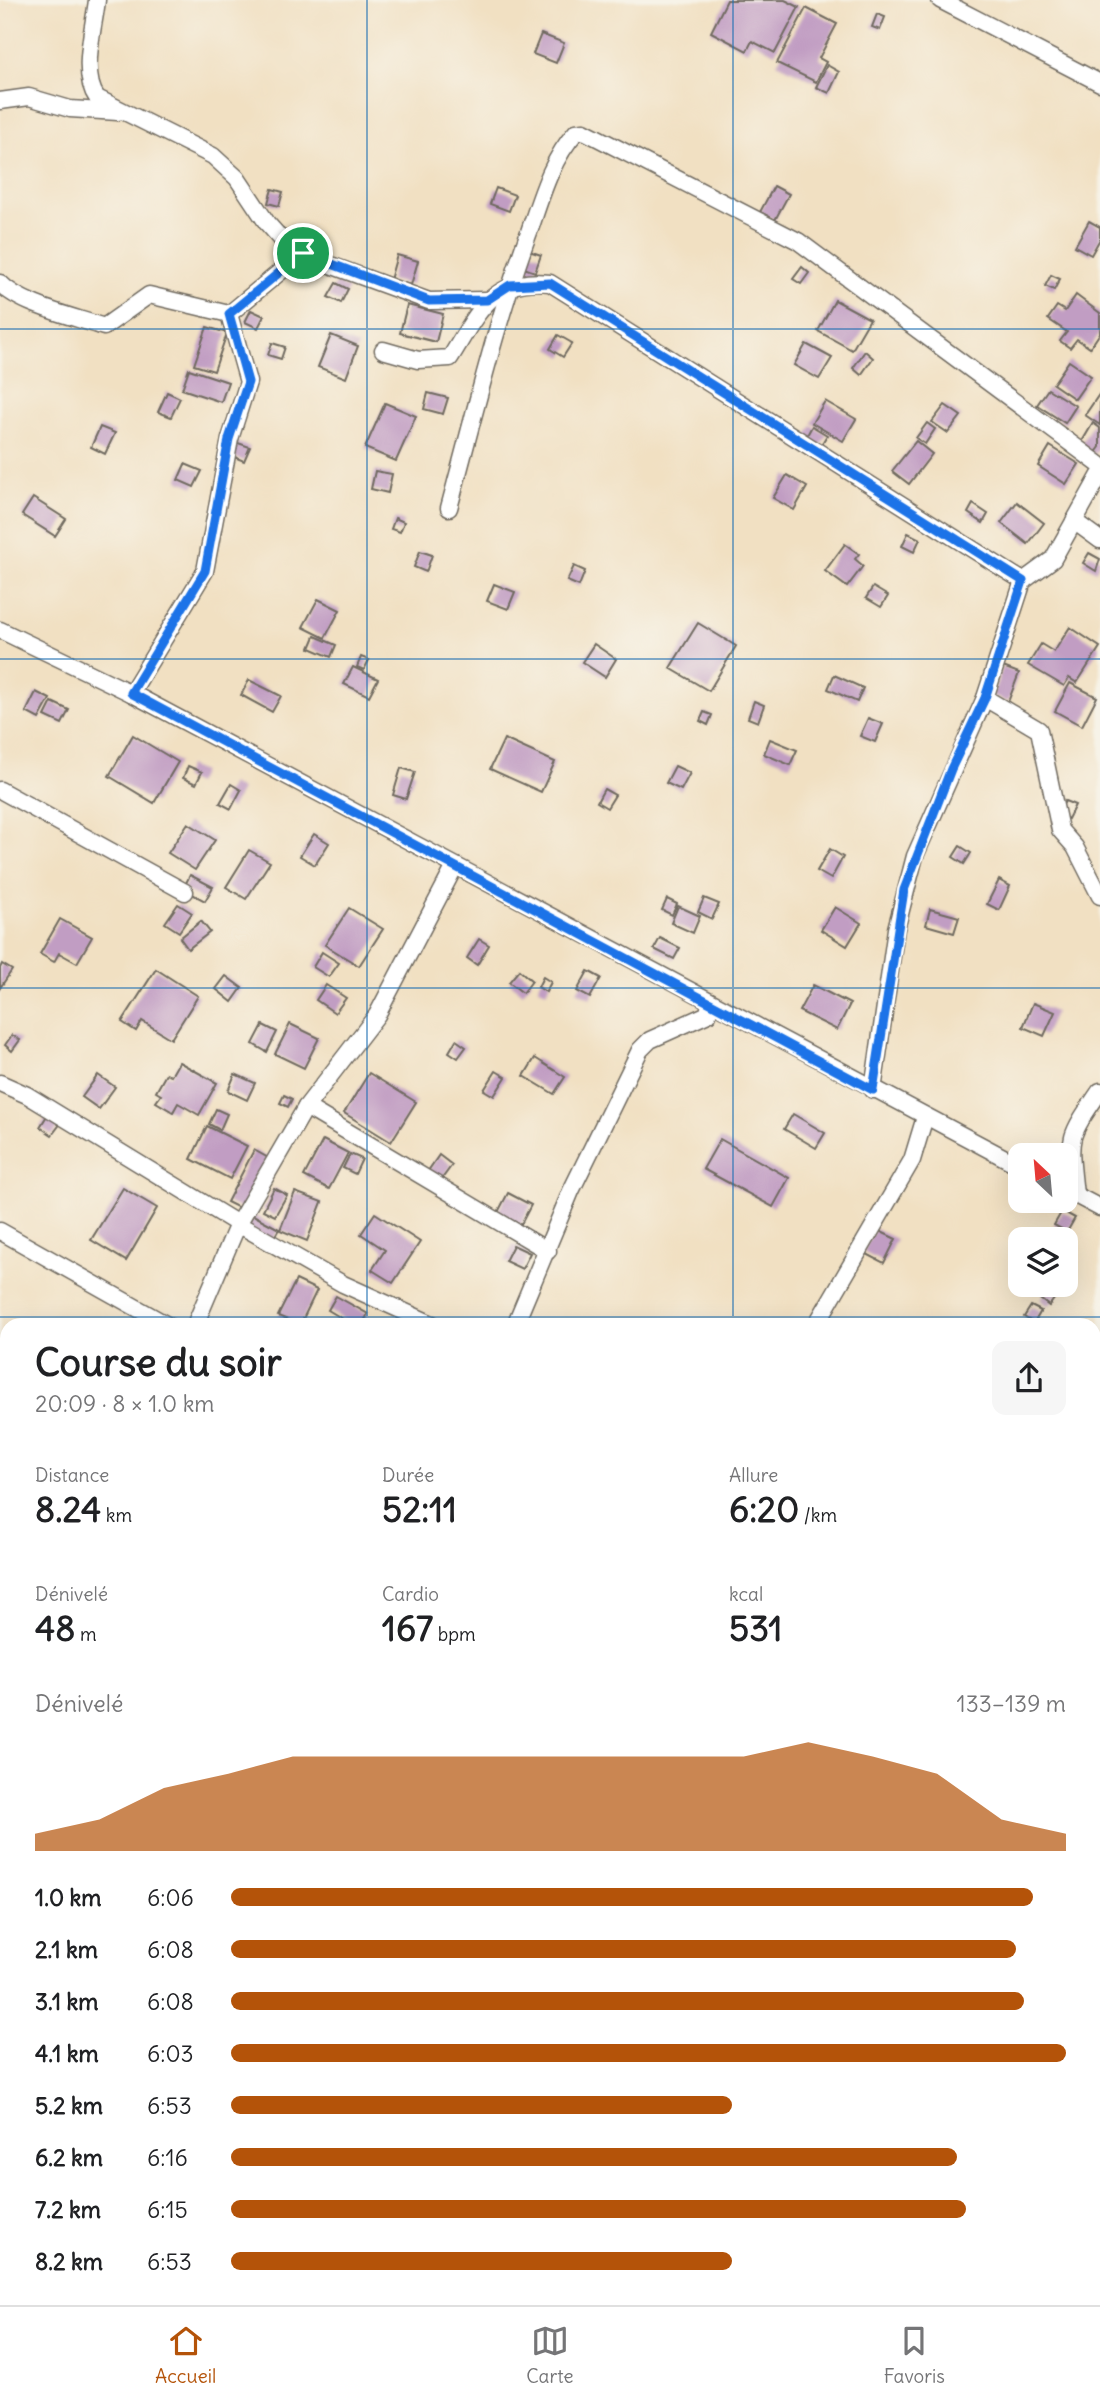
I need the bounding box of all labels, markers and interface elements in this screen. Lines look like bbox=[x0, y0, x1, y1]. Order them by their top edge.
pin bbox=[273, 223, 333, 283]
icon: arrive bbox=[284, 234, 322, 272]
north arrow bbox=[1008, 1143, 1078, 1213]
map controls bbox=[1008, 1143, 1078, 1297]
button: layers bbox=[1008, 1227, 1078, 1297]
text: Course du soir bbox=[35, 1339, 282, 1386]
button: share bbox=[992, 1341, 1066, 1415]
text: 20:09 · 8 × 1.0 km bbox=[35, 1389, 215, 1418]
text: Distance bbox=[35, 1463, 109, 1487]
text: Durée bbox=[382, 1463, 434, 1487]
text: Allure bbox=[729, 1463, 778, 1487]
text: 8.24 bbox=[35, 1487, 101, 1531]
text: 52:11 bbox=[382, 1487, 457, 1531]
text: 6:20 bbox=[729, 1487, 799, 1531]
text: km bbox=[101, 1503, 132, 1527]
text: /km bbox=[799, 1503, 837, 1527]
text: Dénivelé bbox=[35, 1582, 108, 1606]
text: Cardio bbox=[382, 1582, 439, 1606]
text: kcal bbox=[729, 1582, 763, 1606]
text: 48 bbox=[35, 1606, 75, 1650]
text: 167 bbox=[382, 1606, 433, 1650]
text: 531 bbox=[729, 1606, 783, 1650]
text: m bbox=[75, 1622, 97, 1646]
text: bpm bbox=[433, 1622, 476, 1646]
text: Dénivelé bbox=[35, 1689, 123, 1718]
text: 133–139 m bbox=[957, 1689, 1066, 1718]
text: 1.0 km bbox=[35, 1883, 101, 1912]
text: 6:06 bbox=[147, 1883, 194, 1912]
text: 2.1 km bbox=[35, 1935, 98, 1964]
text: 6:08 bbox=[147, 1935, 194, 1964]
text: 3.1 km bbox=[35, 1987, 98, 2016]
text: 6:08 bbox=[147, 1987, 194, 2016]
text: 4.1 km bbox=[35, 2039, 99, 2068]
text: 6:03 bbox=[147, 2039, 194, 2068]
text: 5.2 km bbox=[35, 2091, 103, 2120]
text: 6:53 bbox=[147, 2091, 192, 2120]
text: 6.2 km bbox=[35, 2143, 103, 2172]
text: 6:16 bbox=[147, 2143, 188, 2172]
text: 7.2 km bbox=[35, 2195, 101, 2224]
text: 6:15 bbox=[147, 2195, 188, 2224]
text: 8.2 km bbox=[35, 2247, 103, 2276]
text: 6:53 bbox=[147, 2247, 192, 2276]
tab: Accueil bbox=[155, 2322, 216, 2388]
tab: Carte bbox=[526, 2322, 574, 2388]
tab: Favoris bbox=[884, 2322, 945, 2388]

